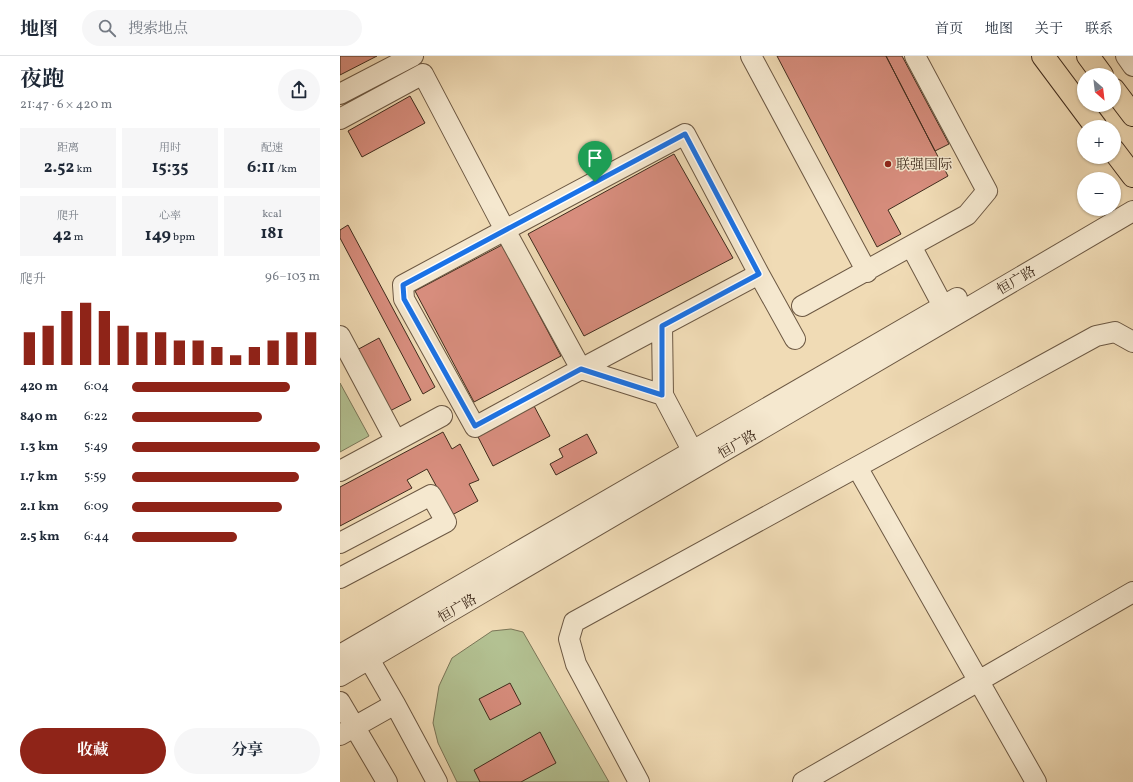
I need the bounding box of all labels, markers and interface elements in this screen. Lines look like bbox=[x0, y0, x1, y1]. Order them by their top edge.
search box bbox=[82, 10, 362, 46]
text: 地图 bbox=[20, 17, 58, 43]
icon: search bbox=[96, 17, 118, 39]
text: 搜索地点 bbox=[128, 19, 188, 40]
text: 首页 bbox=[935, 20, 963, 39]
text: 地图 bbox=[985, 20, 1013, 39]
text: 关于 bbox=[1035, 20, 1063, 39]
text: 联系 bbox=[1085, 20, 1113, 39]
text: 夜跑 bbox=[20, 65, 64, 96]
north arrow bbox=[1077, 68, 1121, 112]
map controls bbox=[1077, 68, 1121, 216]
button: share bbox=[278, 69, 320, 111]
text: 21:47 · 6 × 420 m bbox=[20, 96, 112, 114]
button: + bbox=[1077, 120, 1121, 164]
text: 距离 bbox=[57, 141, 79, 156]
text: 用时 bbox=[159, 141, 181, 156]
text: 配速 bbox=[261, 141, 283, 156]
pin bbox=[578, 141, 612, 182]
icon: arrive bbox=[584, 147, 606, 169]
text: 2.52 bbox=[44, 156, 74, 179]
text: 15:35 bbox=[152, 156, 188, 179]
text: 6:11 bbox=[247, 156, 275, 179]
place label: 联强国际 bbox=[896, 156, 952, 175]
marker: 联强国际 bbox=[883, 159, 893, 169]
text: km bbox=[74, 162, 92, 177]
text: /km bbox=[275, 162, 297, 177]
button: − bbox=[1077, 172, 1121, 216]
text: kcal bbox=[262, 207, 282, 222]
text: 爬升 bbox=[57, 209, 79, 224]
text: 心率 bbox=[159, 209, 181, 224]
text: 181 bbox=[261, 222, 283, 245]
text: 42 bbox=[52, 224, 72, 247]
text: 149 bbox=[145, 224, 171, 247]
text: m bbox=[72, 230, 84, 245]
text: bpm bbox=[171, 230, 195, 245]
street label: 恒广路 bbox=[994, 263, 1040, 300]
text: 96–103 m bbox=[265, 268, 320, 286]
text: 爬升 bbox=[20, 271, 46, 289]
text: 420 m bbox=[20, 378, 58, 396]
text: 6:04 bbox=[84, 378, 109, 396]
text: 840 m bbox=[20, 408, 58, 426]
text: 6:22 bbox=[84, 408, 108, 426]
street label: 恒广路 bbox=[715, 427, 761, 464]
text: 1.3 km bbox=[20, 438, 58, 456]
text: 5:49 bbox=[84, 438, 107, 456]
text: 1.7 km bbox=[20, 468, 58, 486]
text: 5:59 bbox=[84, 468, 106, 486]
text: 2.1 km bbox=[20, 498, 59, 516]
text: 6:09 bbox=[84, 498, 108, 516]
text: 2.5 km bbox=[20, 528, 60, 546]
text: 6:44 bbox=[84, 528, 109, 546]
street label: 恒广路 bbox=[435, 591, 481, 628]
button: 收藏 bbox=[20, 728, 166, 774]
button: 分享 bbox=[174, 728, 320, 774]

